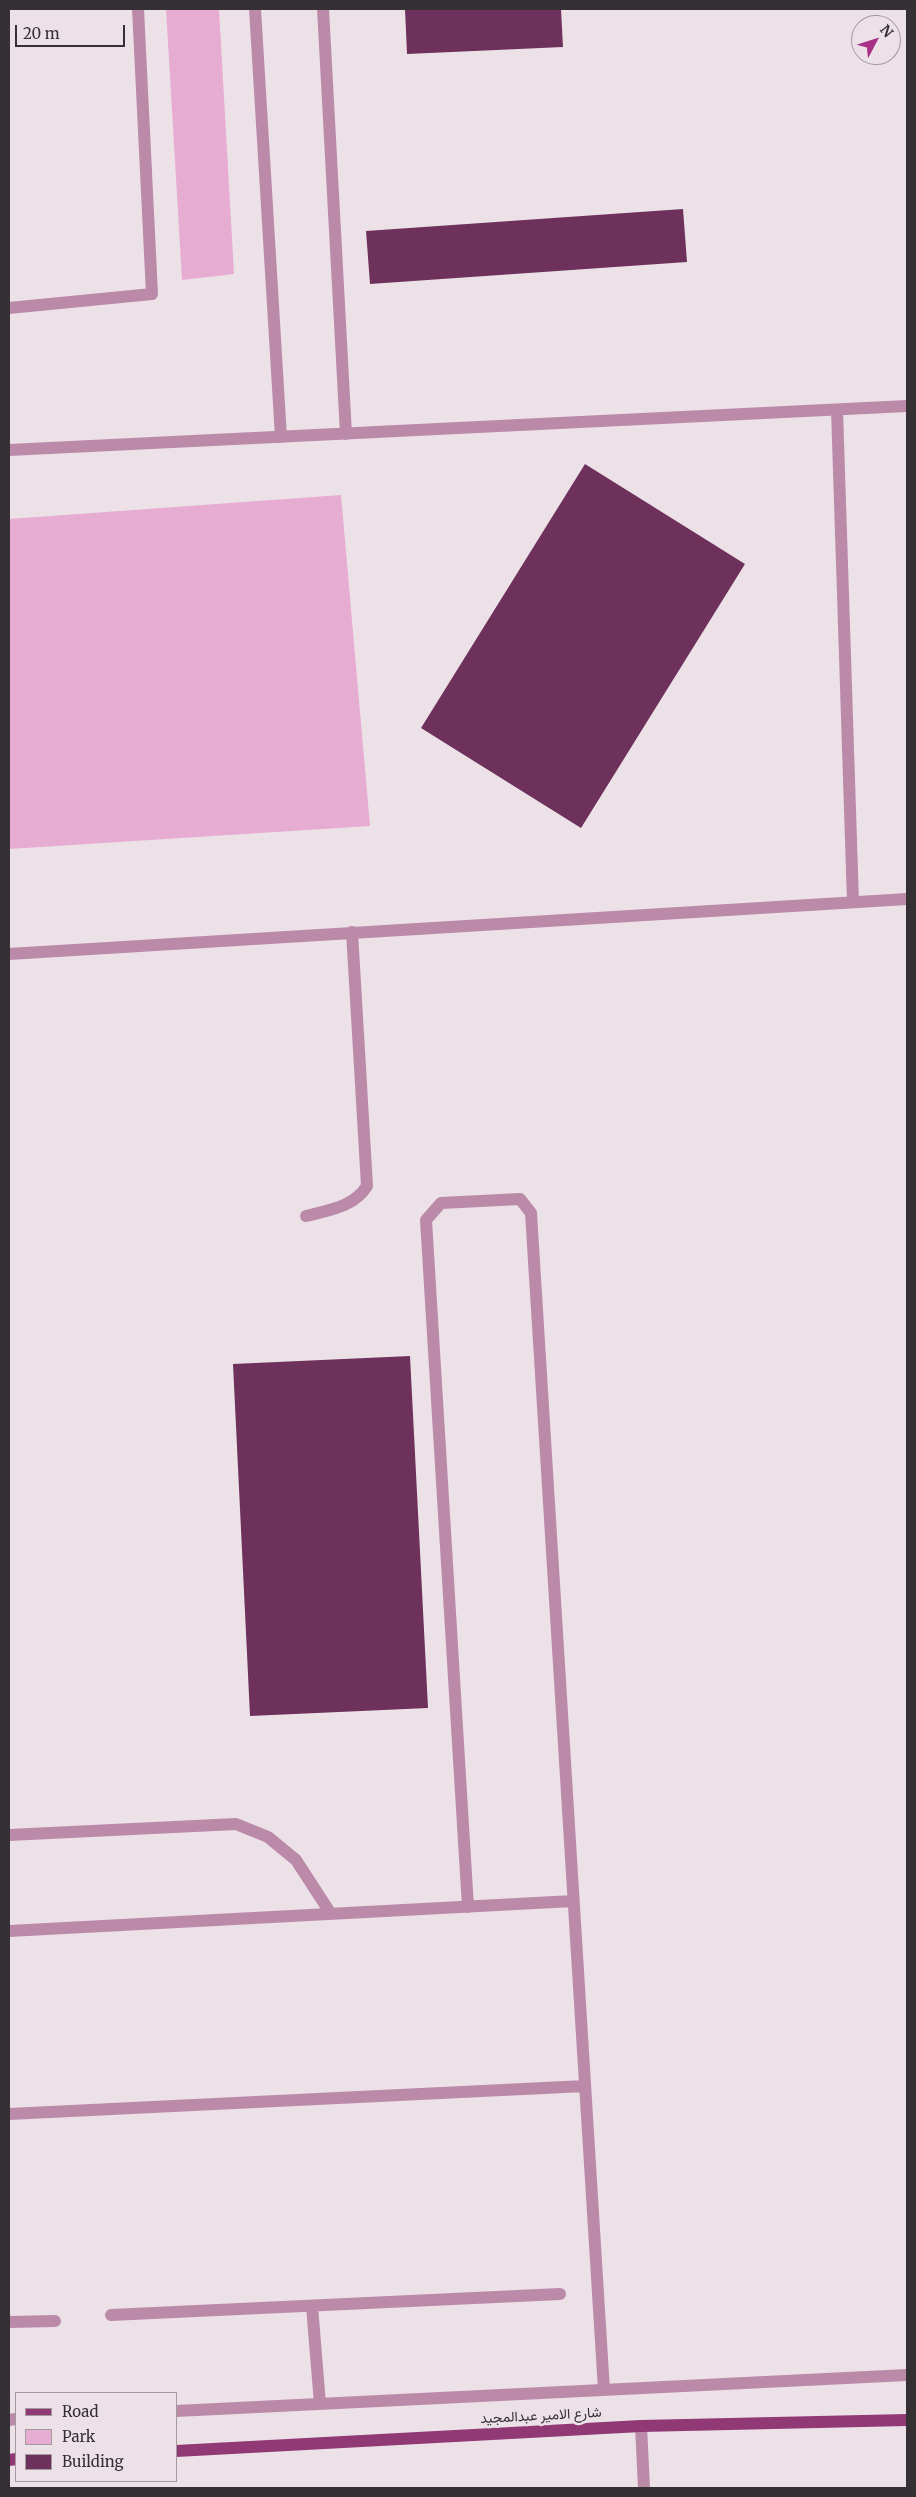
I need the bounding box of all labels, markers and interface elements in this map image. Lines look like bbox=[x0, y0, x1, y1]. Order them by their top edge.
scale bar bbox=[18, 15, 128, 47]
north arrow bbox=[851, 15, 901, 65]
text: N bbox=[876, 21, 897, 41]
text: 20 m bbox=[23, 24, 60, 43]
legend bbox=[15, 2392, 178, 2482]
text: Road bbox=[62, 2402, 98, 2421]
street label: شارع الامير عبدالمجيد bbox=[480, 2404, 602, 2428]
text: Park bbox=[62, 2427, 95, 2446]
text: Building bbox=[62, 2452, 124, 2471]

